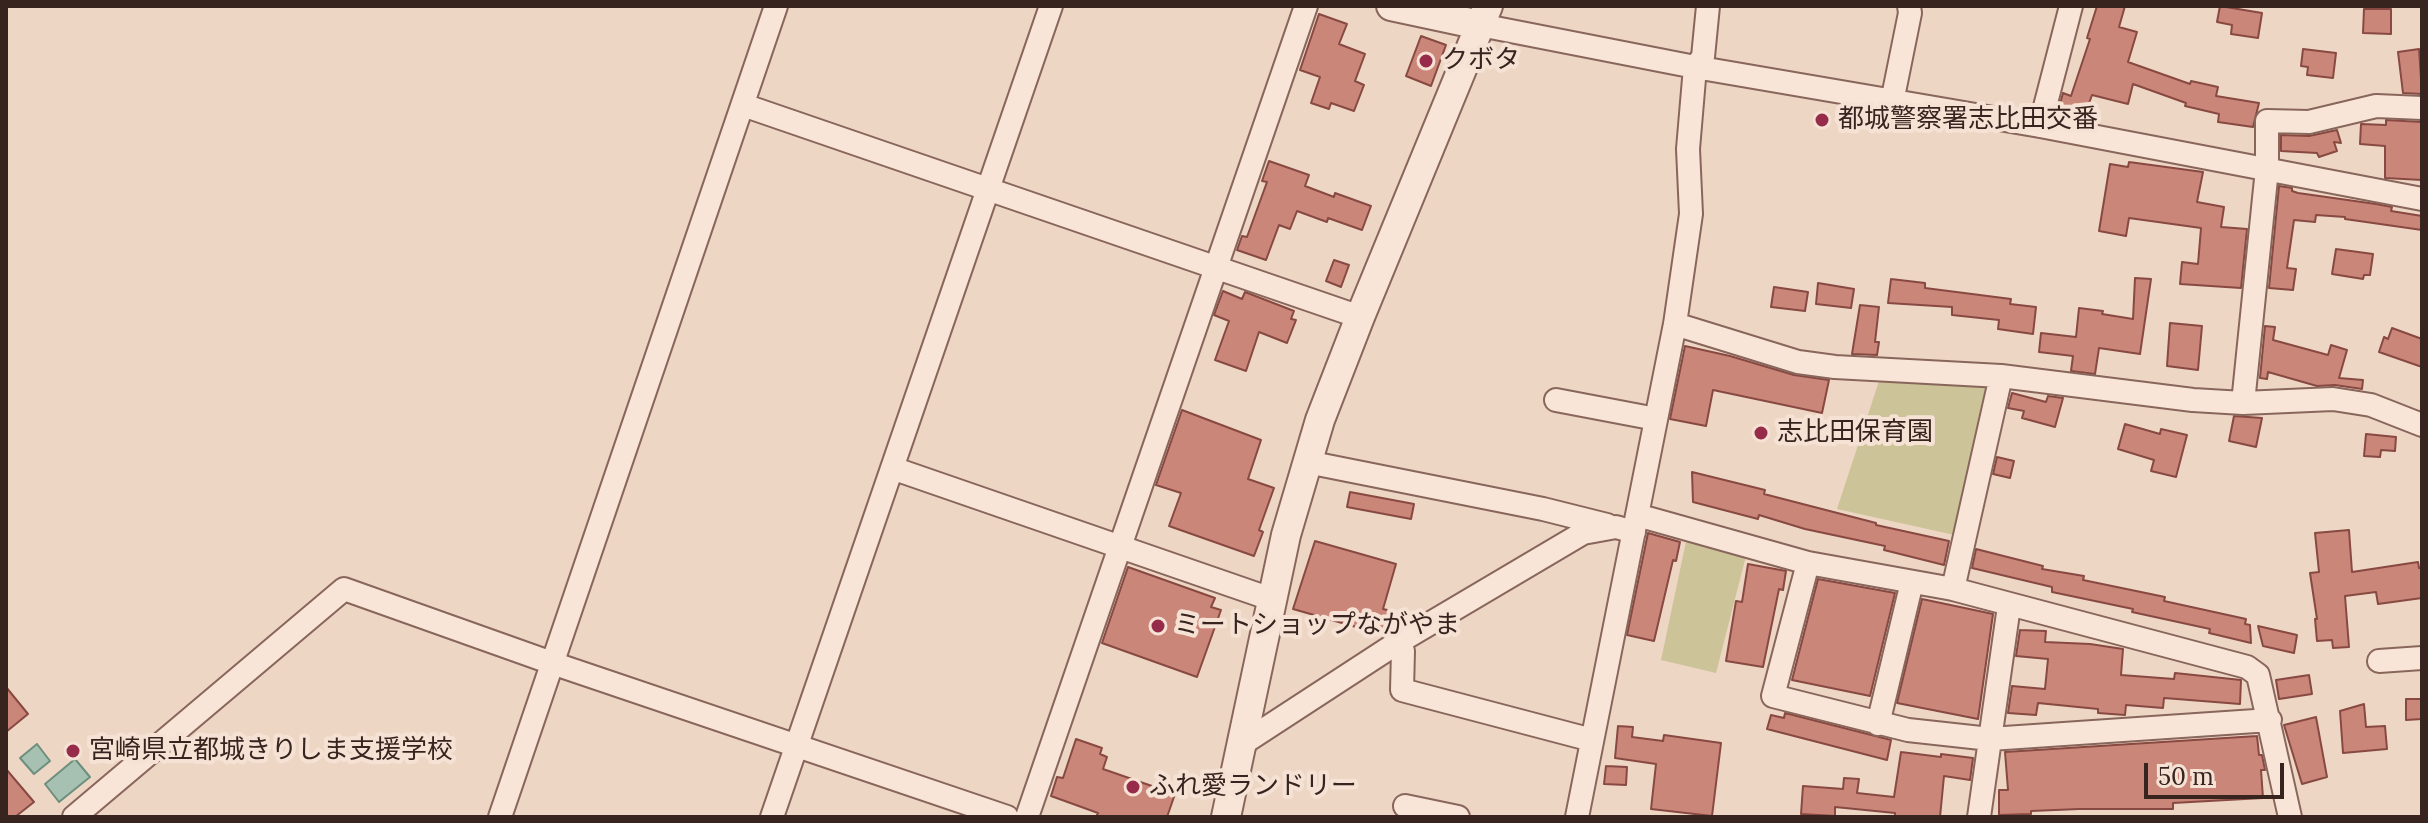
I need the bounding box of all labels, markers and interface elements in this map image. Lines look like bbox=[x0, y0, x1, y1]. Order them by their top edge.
place label: クボタ bbox=[1442, 45, 1520, 77]
marker: クボタ bbox=[1417, 52, 1435, 70]
place label: 都城警察署志比田交番 bbox=[1838, 104, 2098, 136]
marker: 都城警察署志比田交番 bbox=[1813, 111, 1831, 129]
place label: 志比田保育園 bbox=[1777, 417, 1933, 449]
marker: 志比田保育園 bbox=[1752, 424, 1770, 442]
place label: ミートショップながやま bbox=[1174, 610, 1460, 642]
marker: ミートショップながやま bbox=[1149, 617, 1167, 635]
place label: 宮崎県立都城きりしま支援学校 bbox=[89, 735, 453, 767]
marker: 宮崎県立都城きりしま支援学校 bbox=[64, 742, 82, 760]
scale bar bbox=[2148, 747, 2288, 797]
text: 50 m bbox=[2158, 761, 2214, 792]
place label: ふれ愛ランドリー bbox=[1149, 771, 1357, 803]
marker: ふれ愛ランドリー bbox=[1124, 778, 1142, 796]

